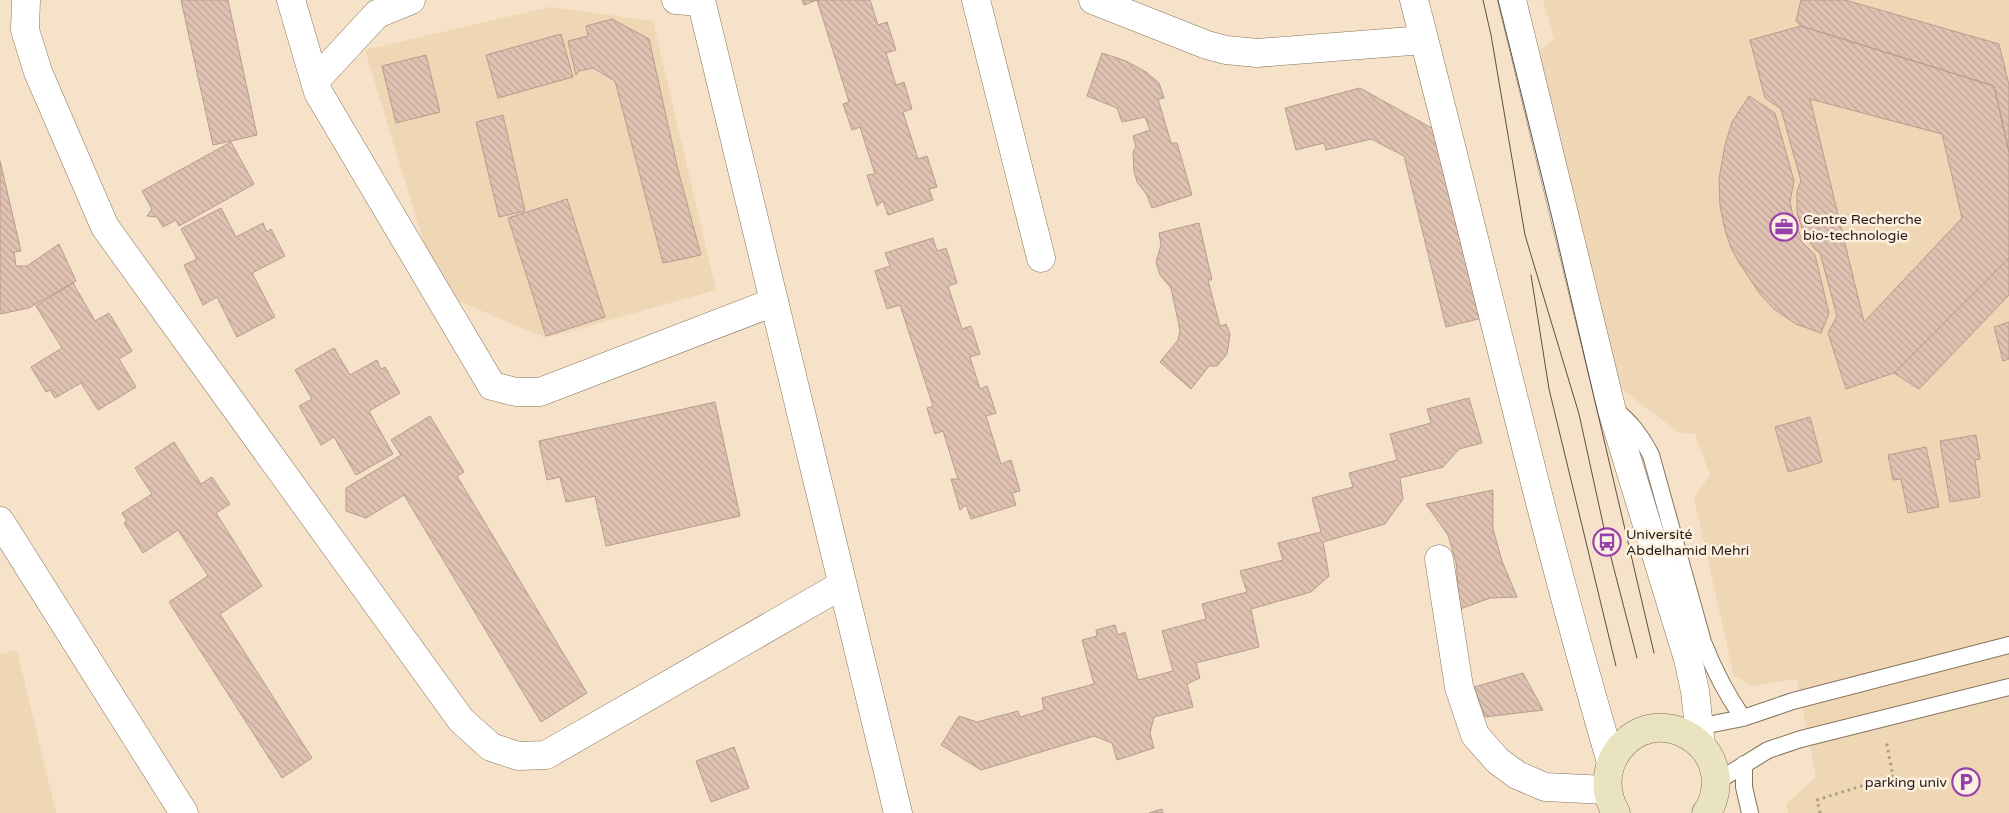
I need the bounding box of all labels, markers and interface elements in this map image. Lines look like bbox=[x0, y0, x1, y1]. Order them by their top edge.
place label: Centre Recherche bio-technologie bbox=[1803, 211, 1922, 244]
office icon: Centre Recherche bio-technologie bbox=[1769, 212, 1799, 242]
place label: Université Abdelhamid Mehri bbox=[1626, 526, 1749, 559]
bus stop icon: Université Abdelhamid Mehri bbox=[1592, 527, 1622, 557]
parking icon: parking univ bbox=[1951, 767, 1981, 797]
place label: parking univ bbox=[1865, 774, 1948, 791]

